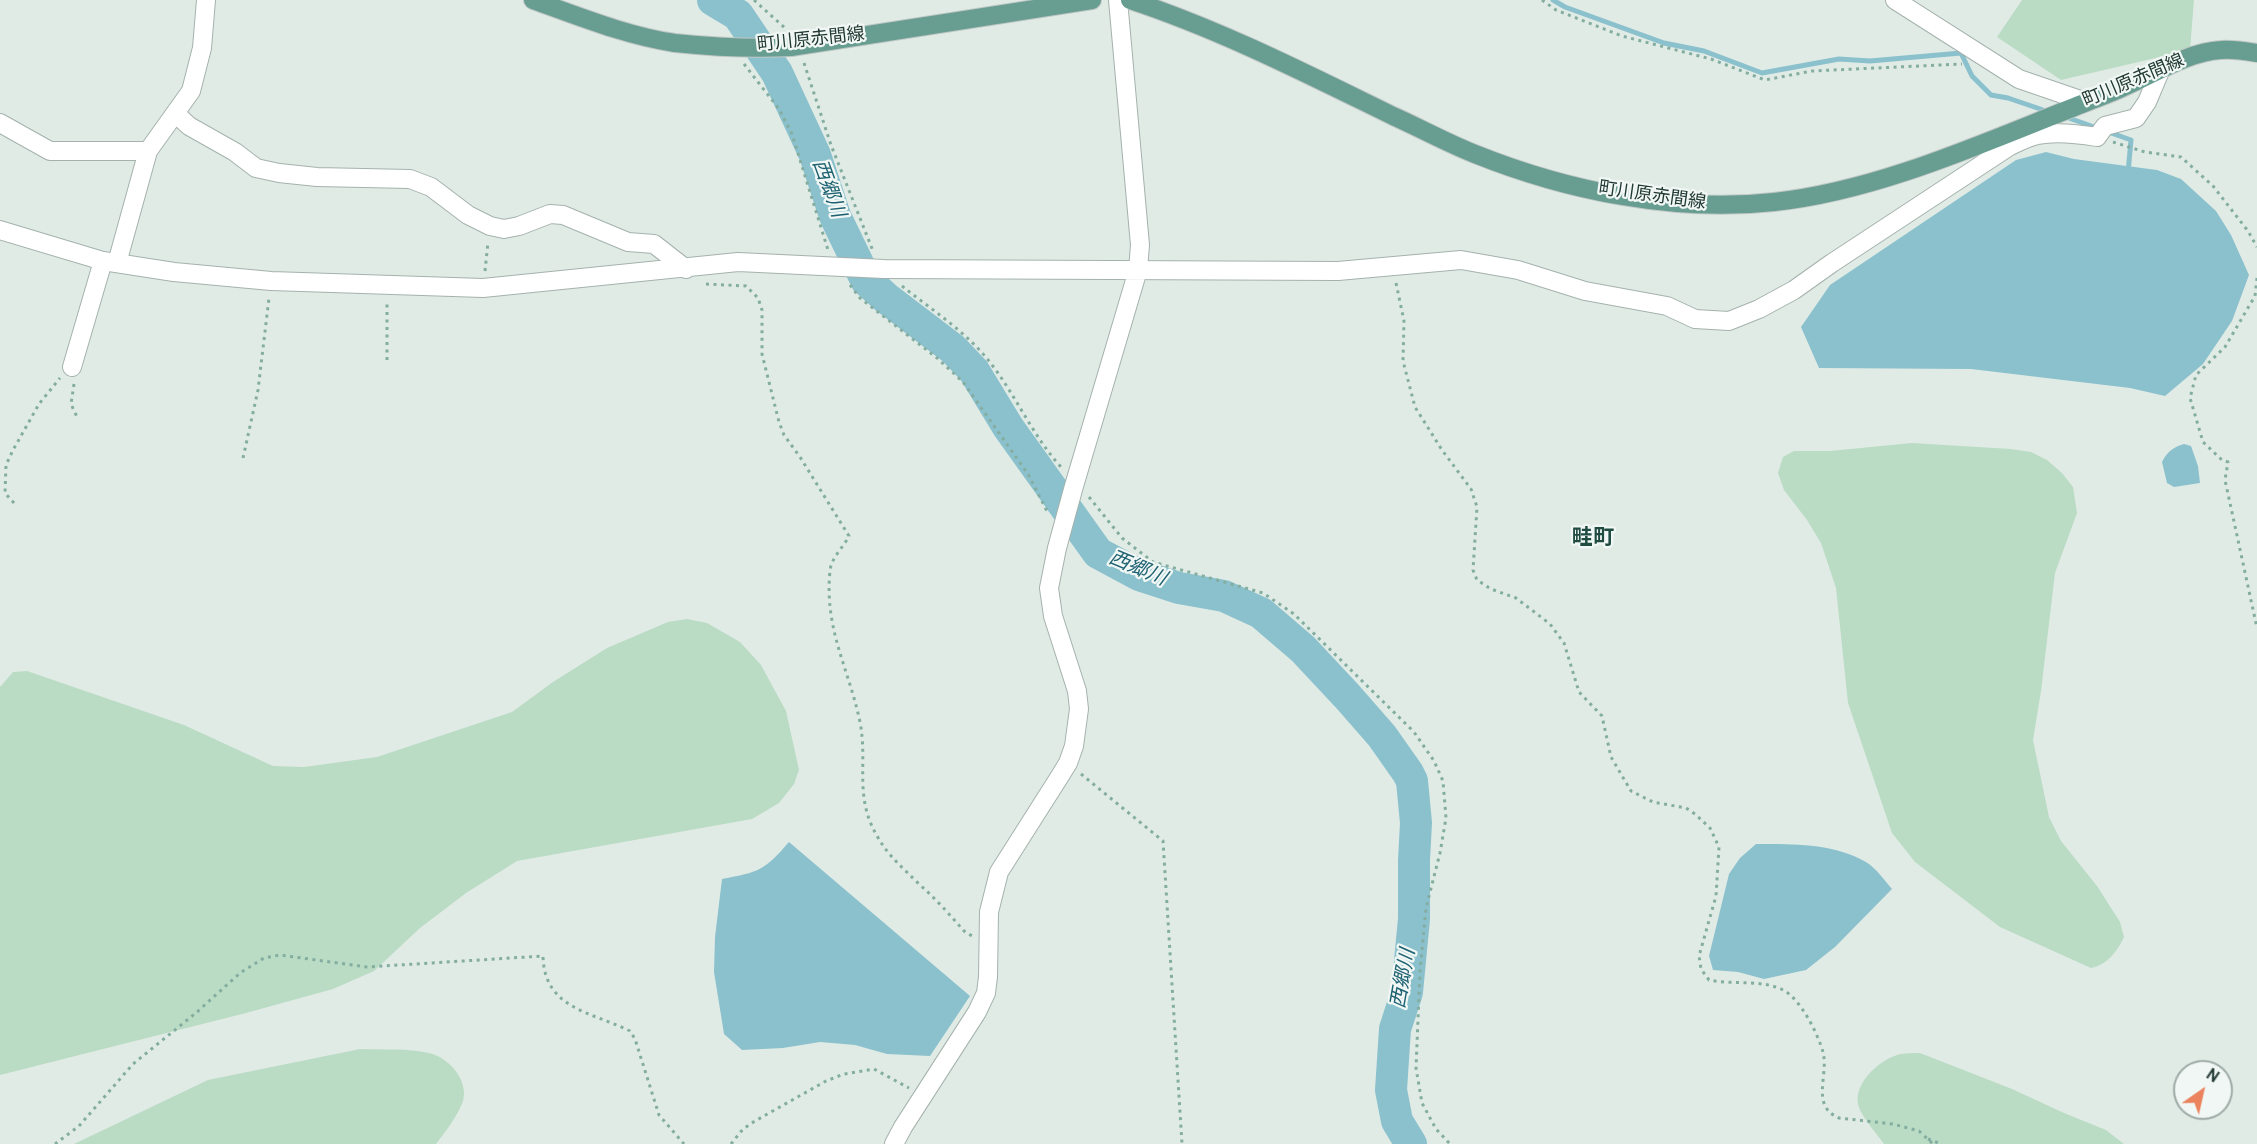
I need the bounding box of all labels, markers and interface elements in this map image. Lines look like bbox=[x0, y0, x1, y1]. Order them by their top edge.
street label: 町川原赤間線 bbox=[756, 25, 866, 57]
street label: 町川原赤間線 bbox=[2080, 51, 2188, 113]
water label: 西郷川 bbox=[805, 157, 849, 221]
street label: 町川原赤間線 bbox=[1597, 179, 1707, 215]
district label: 畦町 bbox=[1572, 527, 1614, 553]
water label: 西郷川 bbox=[1105, 547, 1169, 593]
water label: 西郷川 bbox=[1388, 947, 1422, 1011]
north arrow bbox=[2173, 1060, 2233, 1120]
text: N bbox=[2202, 1065, 2222, 1088]

